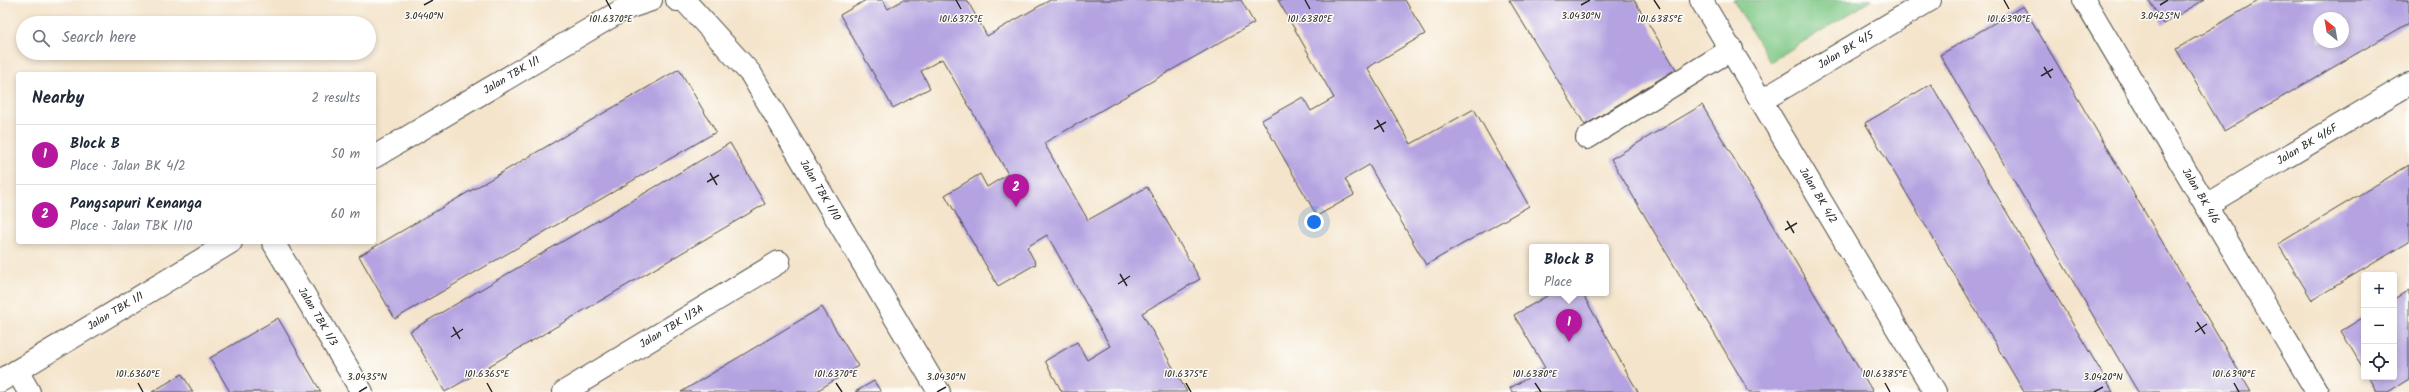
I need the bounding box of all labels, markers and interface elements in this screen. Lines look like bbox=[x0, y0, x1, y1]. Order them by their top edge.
text: 3.0440°N bbox=[404, 8, 444, 24]
text: 3.0430°N bbox=[1561, 8, 1601, 24]
text: 3.0425°N bbox=[2140, 8, 2180, 24]
text: 101.6370°E bbox=[589, 11, 634, 27]
text: 101.6375°E bbox=[939, 11, 984, 27]
text: 101.6380°E bbox=[1287, 11, 1334, 27]
text: 101.6385°E bbox=[1637, 11, 1684, 27]
text: 101.6390°E bbox=[1987, 11, 2032, 27]
north arrow bbox=[2313, 12, 2349, 48]
search box bbox=[16, 16, 376, 60]
text: Search here bbox=[62, 26, 136, 50]
street label: Jalan BK 4/5 bbox=[1815, 26, 1878, 74]
icon: search bbox=[30, 27, 52, 49]
street label: Jalan TBK 1/1 bbox=[480, 52, 543, 99]
text: Nearby bbox=[32, 85, 84, 112]
text: 2 results bbox=[312, 88, 360, 109]
street label: Jalan BK 4/6F bbox=[2273, 119, 2342, 170]
text: Block B bbox=[70, 132, 120, 156]
text: 1 bbox=[43, 144, 47, 165]
text: 50 m bbox=[331, 144, 360, 165]
text: Place · Jalan BK 4/2 bbox=[70, 156, 186, 177]
street label: Jalan TBK 1/10 bbox=[795, 156, 845, 225]
street label: Jalan BK 4/2 bbox=[1794, 164, 1842, 227]
street label: Jalan BK 4/6 bbox=[2177, 165, 2224, 227]
pin: 2 bbox=[1003, 174, 1029, 207]
text: Pangsapuri Kenanga bbox=[70, 192, 202, 216]
text: 2 bbox=[41, 204, 49, 225]
text: 60 m bbox=[331, 204, 360, 225]
your location bbox=[1304, 212, 1324, 232]
text: Place · Jalan TBK 1/10 bbox=[70, 216, 193, 237]
popup bbox=[1529, 244, 1609, 296]
text: Block B bbox=[1544, 248, 1594, 272]
text: Place bbox=[1544, 272, 1572, 293]
map controls bbox=[2361, 272, 2397, 380]
button: + bbox=[2361, 272, 2397, 308]
street label: Jalan TBK 1/3 bbox=[293, 284, 342, 350]
street label: Jalan TBK 1/1 bbox=[84, 287, 147, 335]
street label: Jalan TBK 1/3A bbox=[636, 300, 708, 353]
button: − bbox=[2361, 308, 2397, 344]
pin: 1 bbox=[1556, 309, 1582, 342]
button: locate bbox=[2361, 344, 2397, 380]
text: 101.6360°E bbox=[116, 366, 162, 382]
text: 101.6365°E bbox=[464, 366, 511, 382]
text: 101.6370°E bbox=[814, 366, 859, 382]
text: 101.6375°E bbox=[1164, 366, 1209, 382]
text: 101.6380°E bbox=[1512, 366, 1559, 382]
text: 101.6385°E bbox=[1862, 366, 1909, 382]
text: 101.6390°E bbox=[2212, 366, 2257, 382]
text: 3.0435°N bbox=[347, 369, 387, 385]
text: 3.0430°N bbox=[926, 369, 966, 385]
text: 3.0420°N bbox=[2083, 369, 2123, 385]

